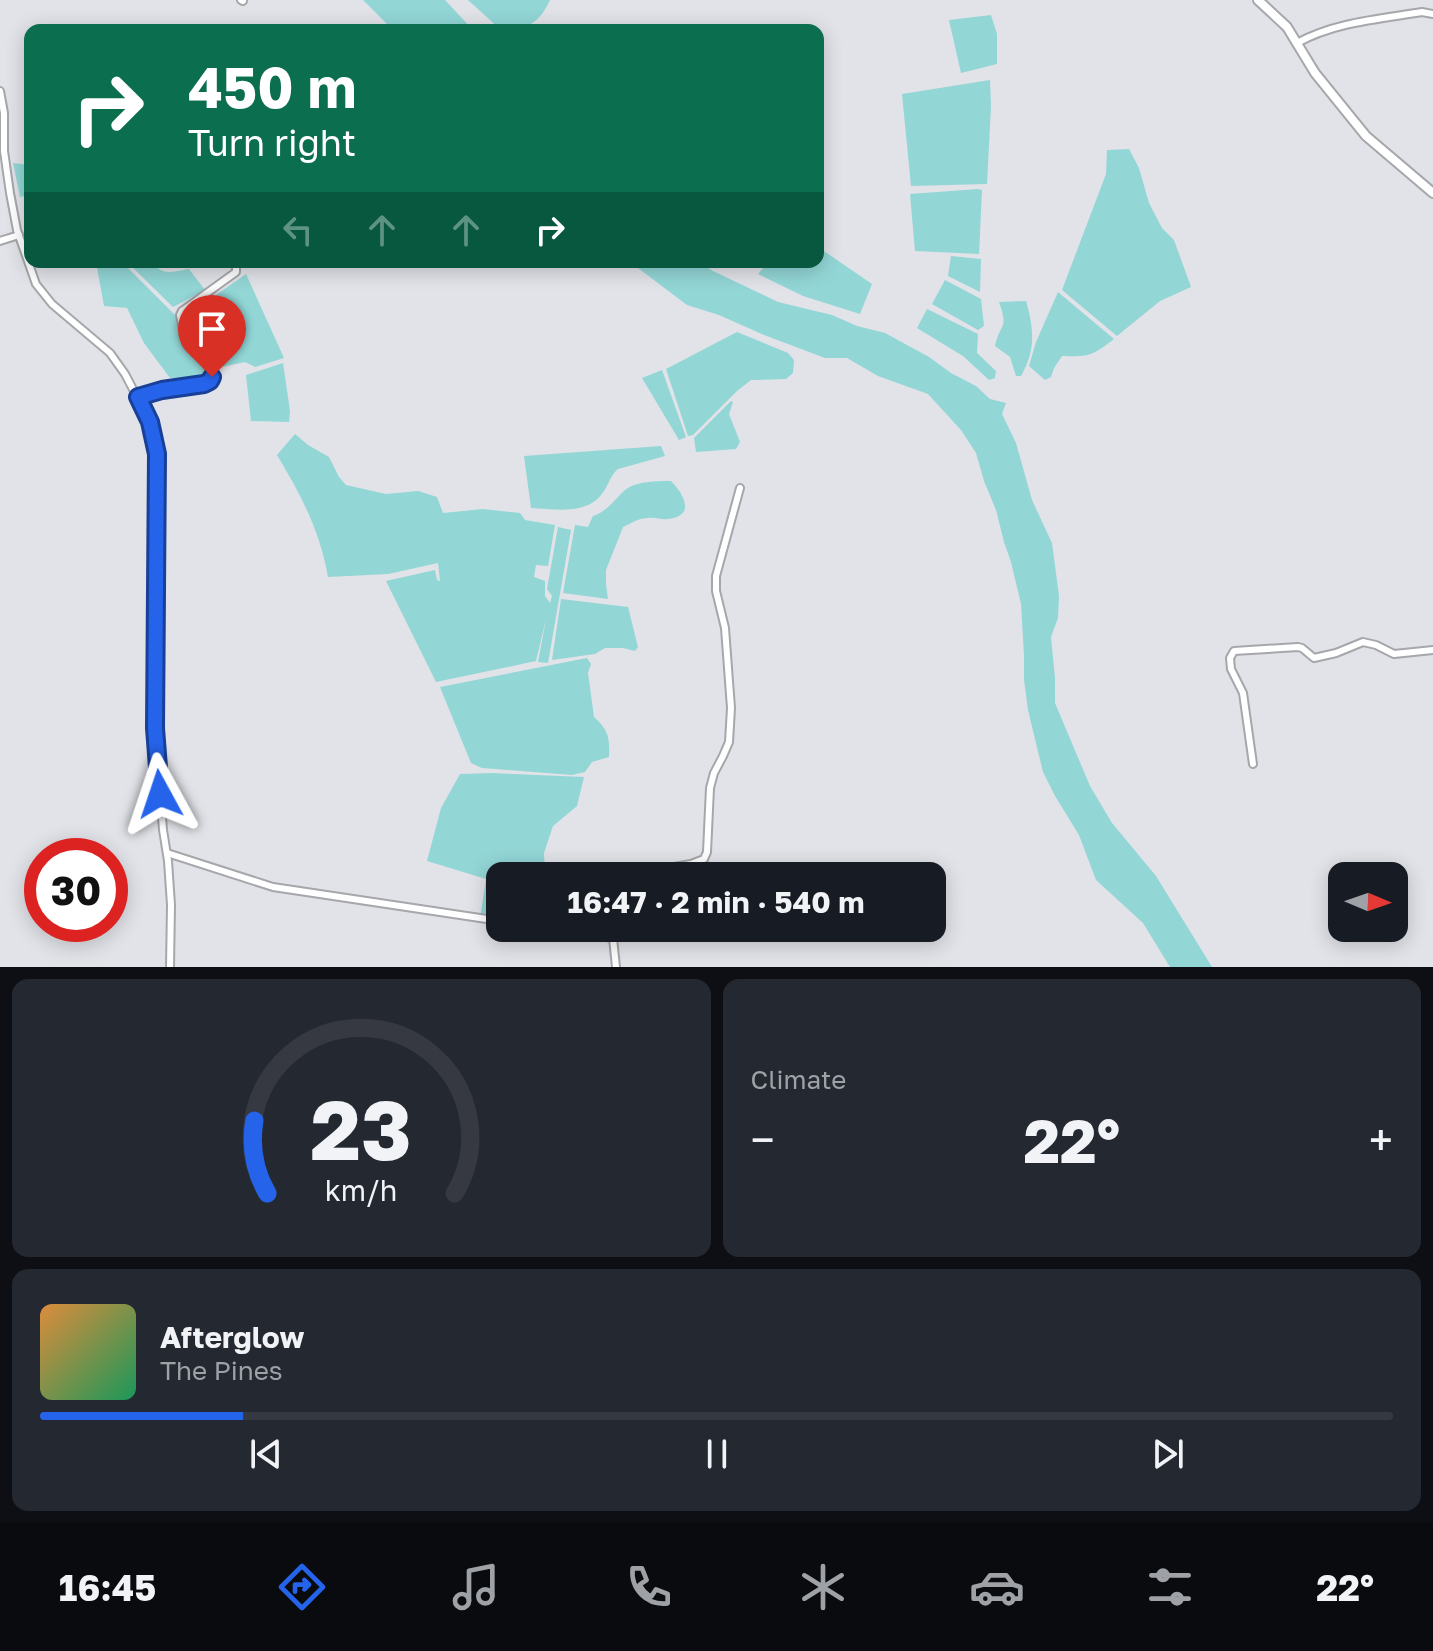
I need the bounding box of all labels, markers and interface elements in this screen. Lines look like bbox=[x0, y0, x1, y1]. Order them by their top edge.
text: 450 m bbox=[188, 53, 357, 120]
icon: right bbox=[56, 56, 160, 160]
text: Turn right bbox=[188, 121, 356, 164]
icon: left bbox=[276, 208, 320, 252]
icon: ahead bbox=[360, 208, 404, 252]
icon: ahead bbox=[444, 208, 488, 252]
icon: right bbox=[528, 208, 572, 252]
pin bbox=[178, 295, 246, 377]
icon: arrive bbox=[190, 307, 234, 351]
position arrow bbox=[118, 752, 202, 836]
speed limit sign: 30 bbox=[24, 838, 128, 942]
north arrow bbox=[1328, 862, 1408, 942]
map controls bbox=[1328, 862, 1408, 942]
text: 16:47 · 2 min · 540 m bbox=[567, 884, 865, 920]
text: Climate bbox=[751, 1064, 846, 1095]
text: 23 bbox=[311, 1078, 412, 1178]
text: 22° bbox=[1023, 1104, 1120, 1176]
text: − bbox=[751, 1113, 775, 1166]
text: + bbox=[1369, 1113, 1393, 1166]
text: km/h bbox=[325, 1173, 398, 1207]
text: Afterglow bbox=[160, 1319, 304, 1355]
text: The Pines bbox=[160, 1355, 283, 1386]
icon: previous bbox=[244, 1432, 288, 1476]
icon: pause bbox=[695, 1432, 739, 1476]
icon: next bbox=[1146, 1432, 1190, 1476]
icon: directions bbox=[274, 1559, 330, 1615]
icon: music bbox=[448, 1559, 504, 1615]
icon: phone bbox=[621, 1559, 677, 1615]
icon: climate bbox=[795, 1559, 851, 1615]
icon: car bbox=[969, 1559, 1025, 1615]
icon: filters bbox=[1142, 1559, 1198, 1615]
text: 16:45 bbox=[59, 1566, 156, 1609]
text: 22° bbox=[1316, 1566, 1374, 1609]

